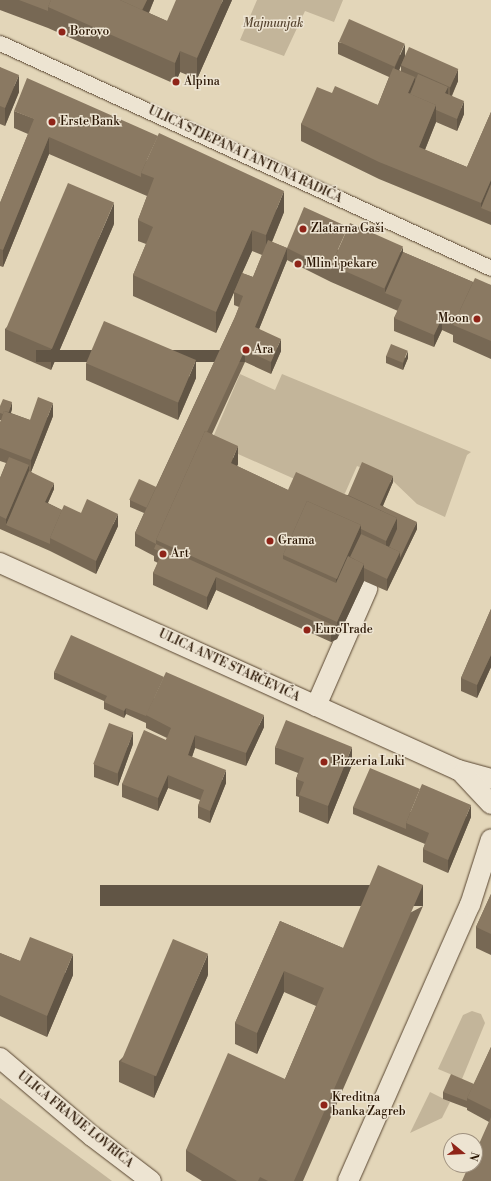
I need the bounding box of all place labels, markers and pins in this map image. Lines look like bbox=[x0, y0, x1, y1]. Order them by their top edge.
place label: Borovo bbox=[70, 25, 109, 39]
marker: Borovo bbox=[57, 27, 67, 37]
place label: Alpina bbox=[184, 75, 220, 89]
marker: Alpina bbox=[171, 77, 181, 87]
place label: Erste Bank bbox=[60, 115, 119, 129]
marker: Erste Bank bbox=[47, 117, 57, 127]
place label: Zlatarna Gaši bbox=[311, 222, 384, 236]
marker: Zlatarna Gaši bbox=[298, 224, 308, 234]
place label: Mlin i pekare bbox=[306, 257, 377, 271]
marker: Mlin i pekare bbox=[293, 259, 303, 269]
place label: Moon bbox=[438, 312, 469, 326]
marker: Moon bbox=[472, 314, 482, 324]
place label: Ara bbox=[254, 343, 273, 357]
marker: Ara bbox=[241, 345, 251, 355]
place label: Grama bbox=[278, 534, 315, 548]
marker: Grama bbox=[265, 536, 275, 546]
place label: Art bbox=[171, 547, 189, 561]
marker: Art bbox=[158, 549, 168, 559]
place label: EuroTrade bbox=[315, 623, 373, 637]
marker: EuroTrade bbox=[302, 625, 312, 635]
place label: Pizzeria Luki bbox=[332, 755, 405, 769]
marker: Pizzeria Luki bbox=[319, 757, 329, 767]
place label: Kreditna banka Zagreb bbox=[332, 1091, 406, 1119]
marker: Kreditna banka Zagreb bbox=[319, 1100, 329, 1110]

